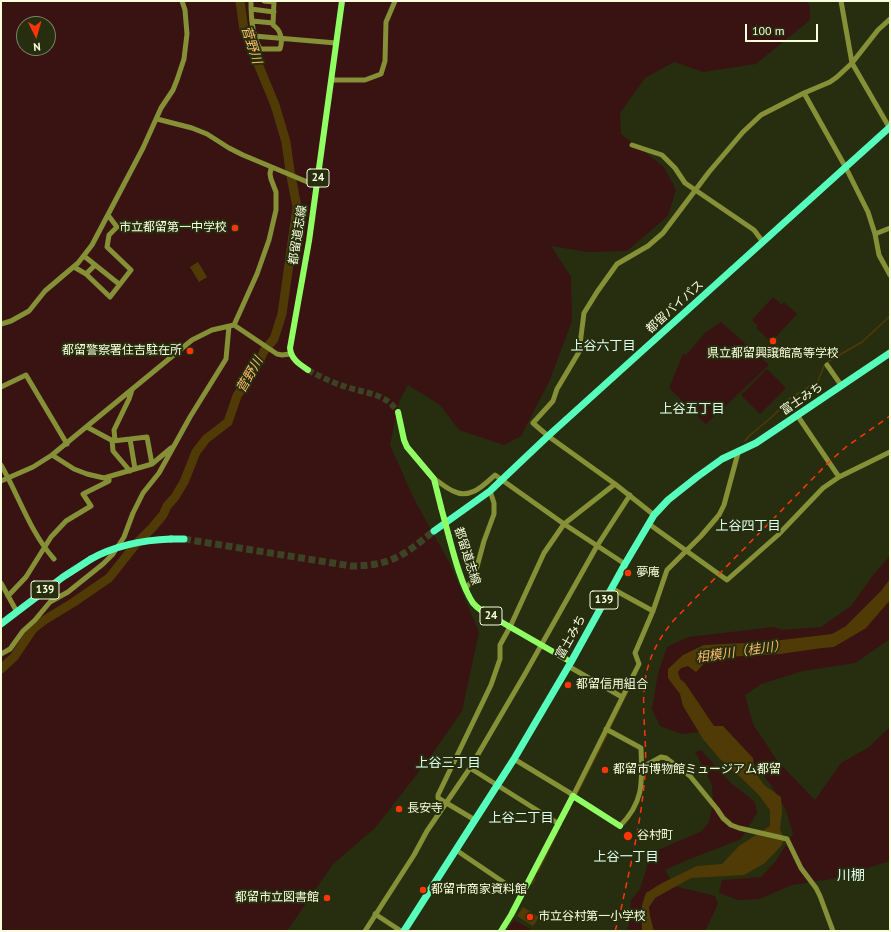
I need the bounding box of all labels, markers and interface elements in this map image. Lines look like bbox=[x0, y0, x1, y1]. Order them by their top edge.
north arrow bbox=[16, 16, 56, 56]
scale bar bbox=[747, 16, 820, 42]
text: 100 m bbox=[752, 23, 785, 38]
water label: 菅野川 bbox=[238, 24, 264, 66]
text: N bbox=[33, 40, 41, 54]
road number: 24 bbox=[307, 169, 329, 187]
street label: 都留道志線 bbox=[286, 204, 310, 266]
place label: 市立都留第一中学校 bbox=[119, 221, 227, 235]
marker: 市立都留第一中学校 bbox=[230, 223, 240, 233]
street label: 都留バイパス bbox=[643, 278, 707, 336]
marker: 県立都留興譲館高等学校 bbox=[768, 336, 778, 346]
district label: 上谷六丁目 bbox=[571, 338, 635, 354]
place label: 都留警察署住吉駐在所 bbox=[62, 344, 182, 358]
marker: 都留警察署住吉駐在所 bbox=[185, 346, 195, 356]
place label: 県立都留興譲館高等学校 bbox=[707, 347, 839, 361]
water label: 菅野川 bbox=[233, 354, 267, 396]
street label: 富士みち bbox=[778, 380, 826, 418]
district label: 上谷五丁目 bbox=[660, 401, 724, 417]
district label: 上谷四丁目 bbox=[716, 518, 780, 534]
street label: 都留道志線 bbox=[451, 525, 483, 587]
place label: 夢庵 bbox=[636, 566, 660, 580]
marker: 夢庵 bbox=[623, 568, 633, 578]
road number: 139 bbox=[31, 581, 59, 599]
road number: 139 bbox=[590, 591, 618, 609]
road number: 24 bbox=[480, 607, 502, 625]
street label: 富士みち bbox=[553, 613, 589, 661]
water label: 相模川（桂川） bbox=[695, 638, 787, 666]
place label: 都留信用組合 bbox=[576, 678, 648, 692]
marker: 都留信用組合 bbox=[563, 680, 573, 690]
district label: 上谷三丁目 bbox=[416, 755, 480, 771]
place label: 都留市博物館ミュージアム都留 bbox=[613, 763, 781, 777]
marker: 都留市博物館ミュージアム都留 bbox=[600, 765, 610, 775]
place label: 長安寺 bbox=[407, 802, 443, 816]
marker: 長安寺 bbox=[394, 804, 404, 814]
district label: 上谷二丁目 bbox=[489, 810, 553, 826]
place label: 谷村町 bbox=[637, 829, 673, 843]
marker: 谷村町 bbox=[622, 830, 634, 842]
district label: 上谷一丁目 bbox=[594, 849, 658, 865]
district label: 川棚 bbox=[837, 868, 865, 884]
place label: 都留市商家資料館 bbox=[431, 883, 527, 897]
marker: 都留市商家資料館 bbox=[418, 885, 428, 895]
place label: 都留市立図書館 bbox=[235, 891, 319, 905]
marker: 都留市立図書館 bbox=[322, 893, 332, 903]
place label: 市立谷村第一小学校 bbox=[538, 910, 646, 924]
marker: 市立谷村第一小学校 bbox=[525, 912, 535, 922]

